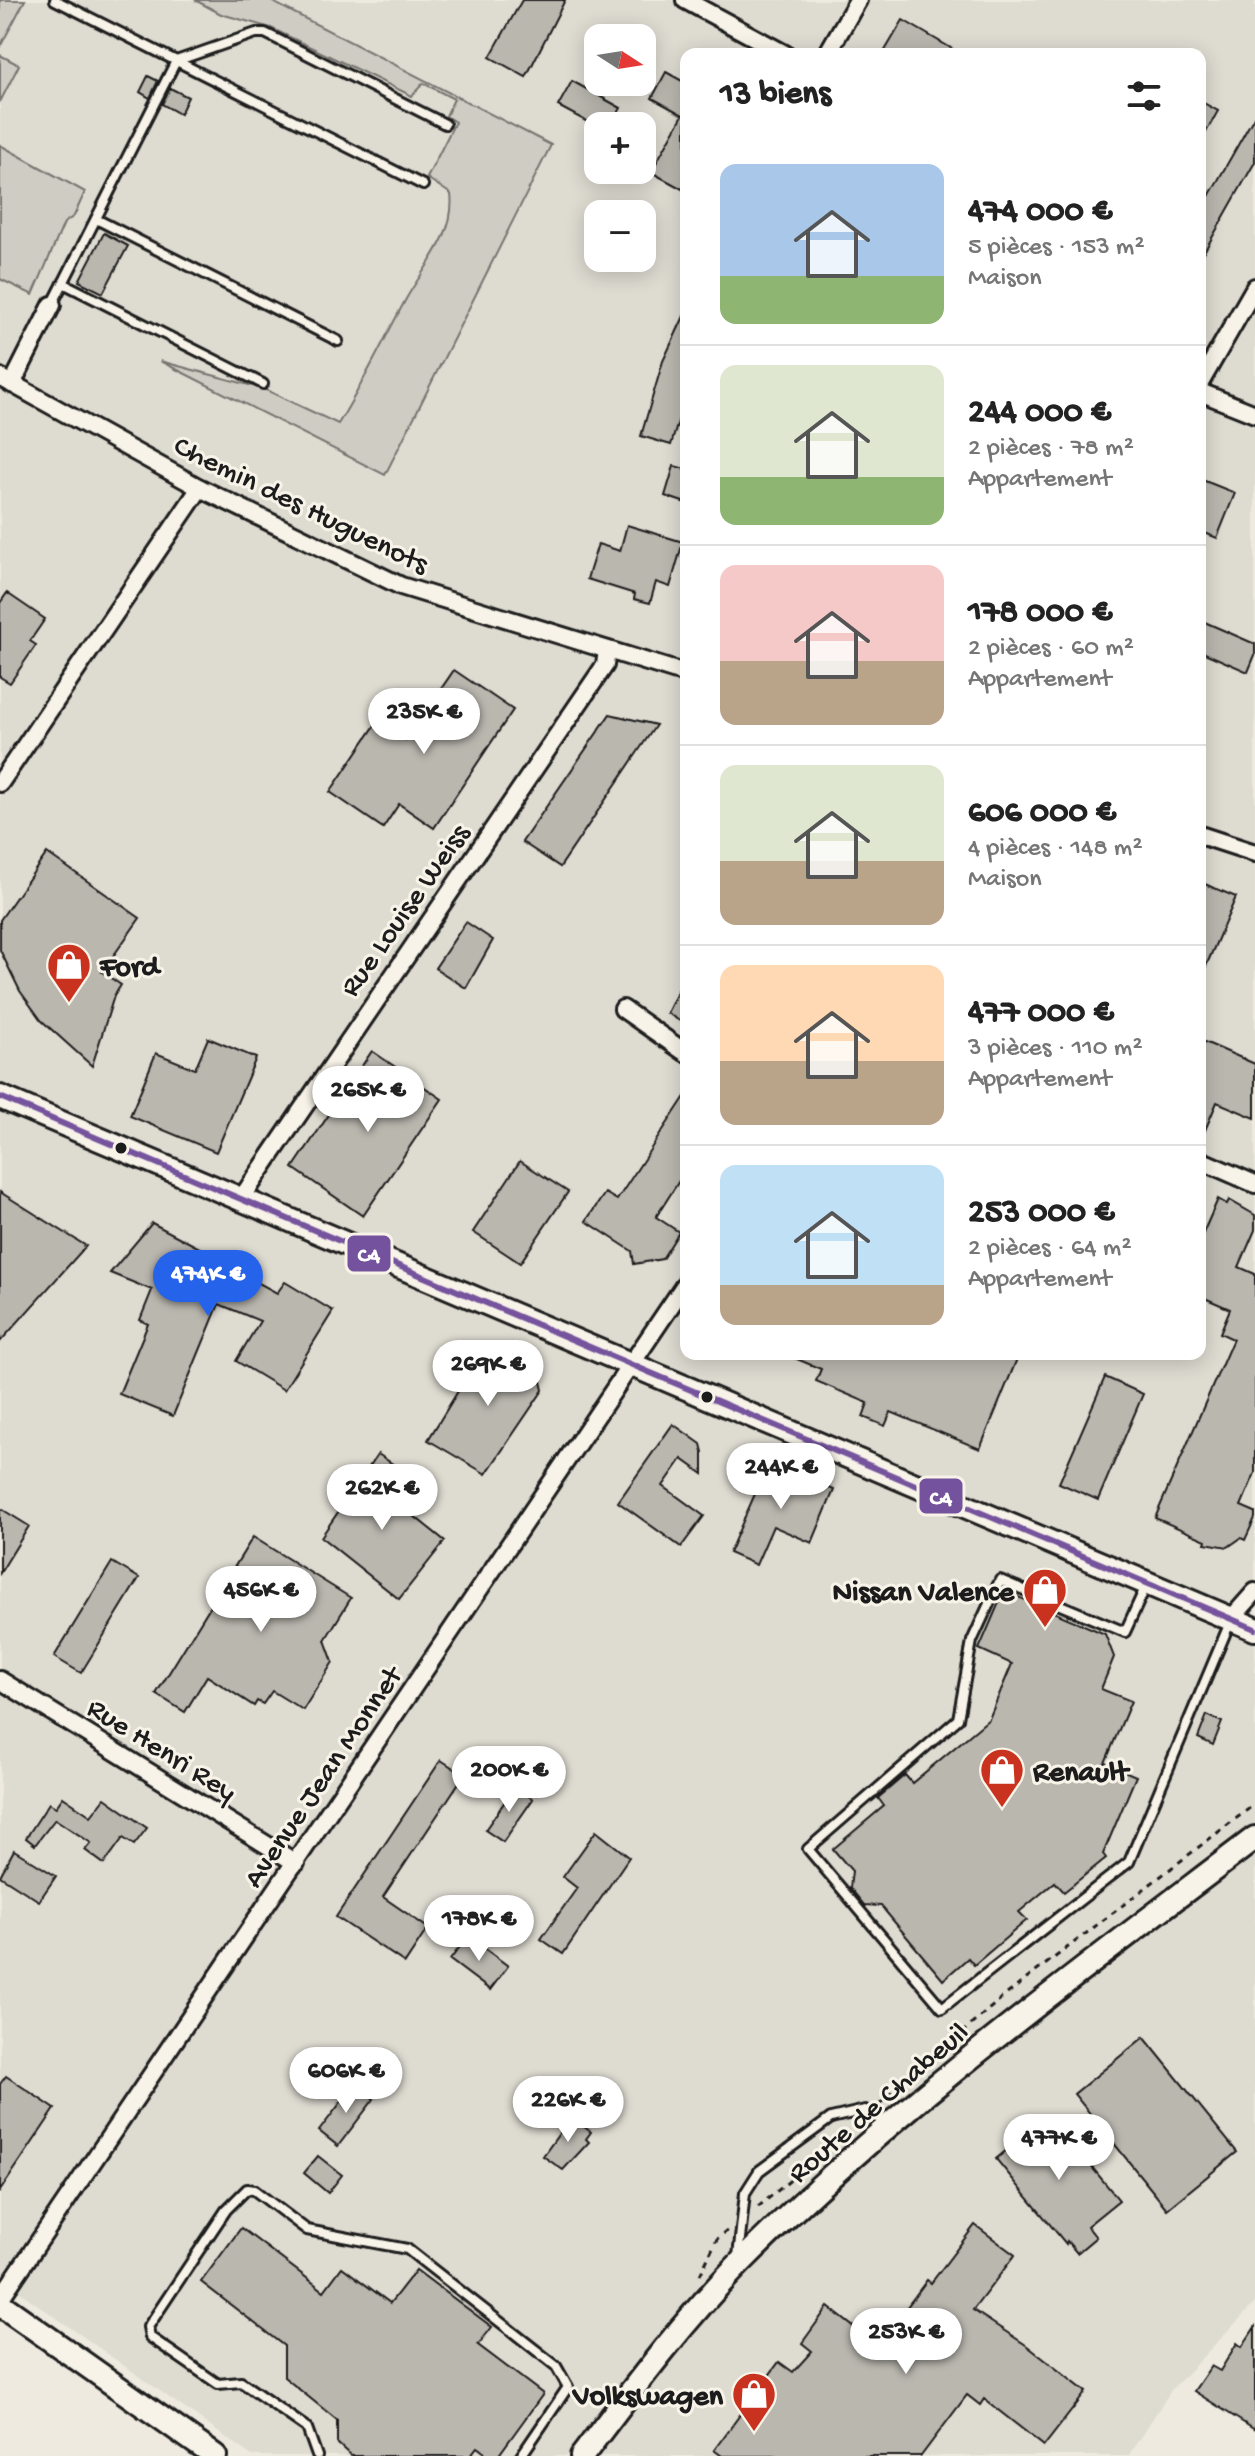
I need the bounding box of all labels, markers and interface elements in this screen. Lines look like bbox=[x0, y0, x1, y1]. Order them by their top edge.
north arrow bbox=[584, 24, 656, 96]
map controls bbox=[584, 24, 656, 272]
icon: filters bbox=[1122, 74, 1166, 118]
text: 13 biens bbox=[720, 76, 831, 116]
button: + bbox=[584, 112, 656, 184]
text: 474 000 € bbox=[968, 193, 1112, 233]
icon: home bbox=[784, 196, 880, 292]
button: − bbox=[584, 200, 656, 272]
text: 5 pièces · 153 m² bbox=[968, 233, 1145, 264]
text: Maison bbox=[968, 264, 1042, 295]
text: 244 000 € bbox=[968, 394, 1111, 434]
icon: home bbox=[784, 397, 880, 493]
street label: Chemin des Huguenots bbox=[167, 430, 434, 584]
text: 2 pièces · 78 m² bbox=[968, 434, 1134, 465]
text: Appartement bbox=[968, 465, 1111, 496]
text: 178 000 € bbox=[968, 594, 1112, 634]
icon: home bbox=[784, 597, 880, 693]
text: 2 pièces · 60 m² bbox=[968, 634, 1134, 665]
text: Appartement bbox=[968, 665, 1111, 696]
pin: 235K € bbox=[359, 688, 489, 756]
text: 235K € bbox=[386, 698, 462, 729]
text: 606 000 € bbox=[968, 794, 1116, 834]
icon: home bbox=[784, 797, 880, 893]
street label: Rue Louise Weiss bbox=[334, 818, 480, 1005]
text: 4 pièces · 148 m² bbox=[968, 834, 1143, 865]
text: Maison bbox=[968, 865, 1042, 896]
shop icon: Ford bbox=[45, 941, 93, 1004]
place label: Ford bbox=[99, 952, 163, 987]
text: 477 000 € bbox=[968, 994, 1114, 1034]
icon: home bbox=[784, 997, 880, 1093]
text: 3 pièces · 110 m² bbox=[968, 1034, 1142, 1065]
text: Appartement bbox=[968, 1065, 1111, 1096]
pin: 265K € bbox=[303, 1066, 433, 1134]
text: 265K € bbox=[330, 1076, 406, 1107]
unlabelled marker bbox=[113, 1140, 129, 1156]
text: 253 000 € bbox=[968, 1194, 1114, 1234]
icon: home bbox=[784, 1197, 880, 1293]
line badge: C4 bbox=[346, 1234, 392, 1273]
text: 2 pièces · 64 m² bbox=[968, 1234, 1131, 1265]
text: C4 bbox=[357, 1244, 381, 1270]
pin: 474K € bbox=[143, 1250, 273, 1318]
text: 474K € bbox=[171, 1260, 245, 1291]
text: Appartement bbox=[968, 1265, 1111, 1296]
pin: 269K € bbox=[423, 1340, 553, 1408]
text: 269K € bbox=[451, 1350, 525, 1381]
unlabelled marker bbox=[699, 1389, 715, 1405]
pin: 244K € bbox=[716, 1443, 846, 1511]
text: 244K € bbox=[744, 1453, 818, 1484]
pin: 262K € bbox=[317, 1464, 447, 1532]
text: 262K € bbox=[345, 1474, 419, 1505]
line badge: C4 bbox=[918, 1477, 964, 1515]
text: C4 bbox=[929, 1487, 953, 1513]
pin: 456K € bbox=[196, 1566, 326, 1634]
shop icon: Nissan Valence bbox=[1021, 1566, 1069, 1629]
text: 456K € bbox=[223, 1576, 299, 1607]
place label: Nissan Valence bbox=[832, 1577, 1016, 1612]
street label: Avenue Jean Monnet bbox=[238, 1659, 413, 1896]
street label: Rue Henri Rey bbox=[79, 1692, 242, 1812]
pin: 200K € bbox=[444, 1746, 574, 1814]
shop icon: Renault bbox=[978, 1746, 1026, 1809]
text: 200K € bbox=[470, 1756, 548, 1787]
place label: Renault bbox=[1032, 1757, 1131, 1792]
pin: 178K € bbox=[414, 1895, 544, 1963]
text: 178K € bbox=[442, 1905, 516, 1936]
street label: Route de Chabeuil bbox=[782, 2016, 977, 2192]
pin: 606K € bbox=[281, 2047, 411, 2115]
text: 606K € bbox=[307, 2057, 385, 2088]
pin: 226K € bbox=[503, 2076, 633, 2144]
text: 226K € bbox=[531, 2086, 605, 2117]
pin: 477K € bbox=[994, 2114, 1124, 2182]
text: 477K € bbox=[1021, 2124, 1097, 2155]
pin: 253K € bbox=[841, 2308, 971, 2376]
text: 253K € bbox=[868, 2318, 944, 2349]
shop icon: Volkswagen bbox=[730, 2370, 778, 2433]
place label: Volkswagen bbox=[571, 2381, 724, 2416]

